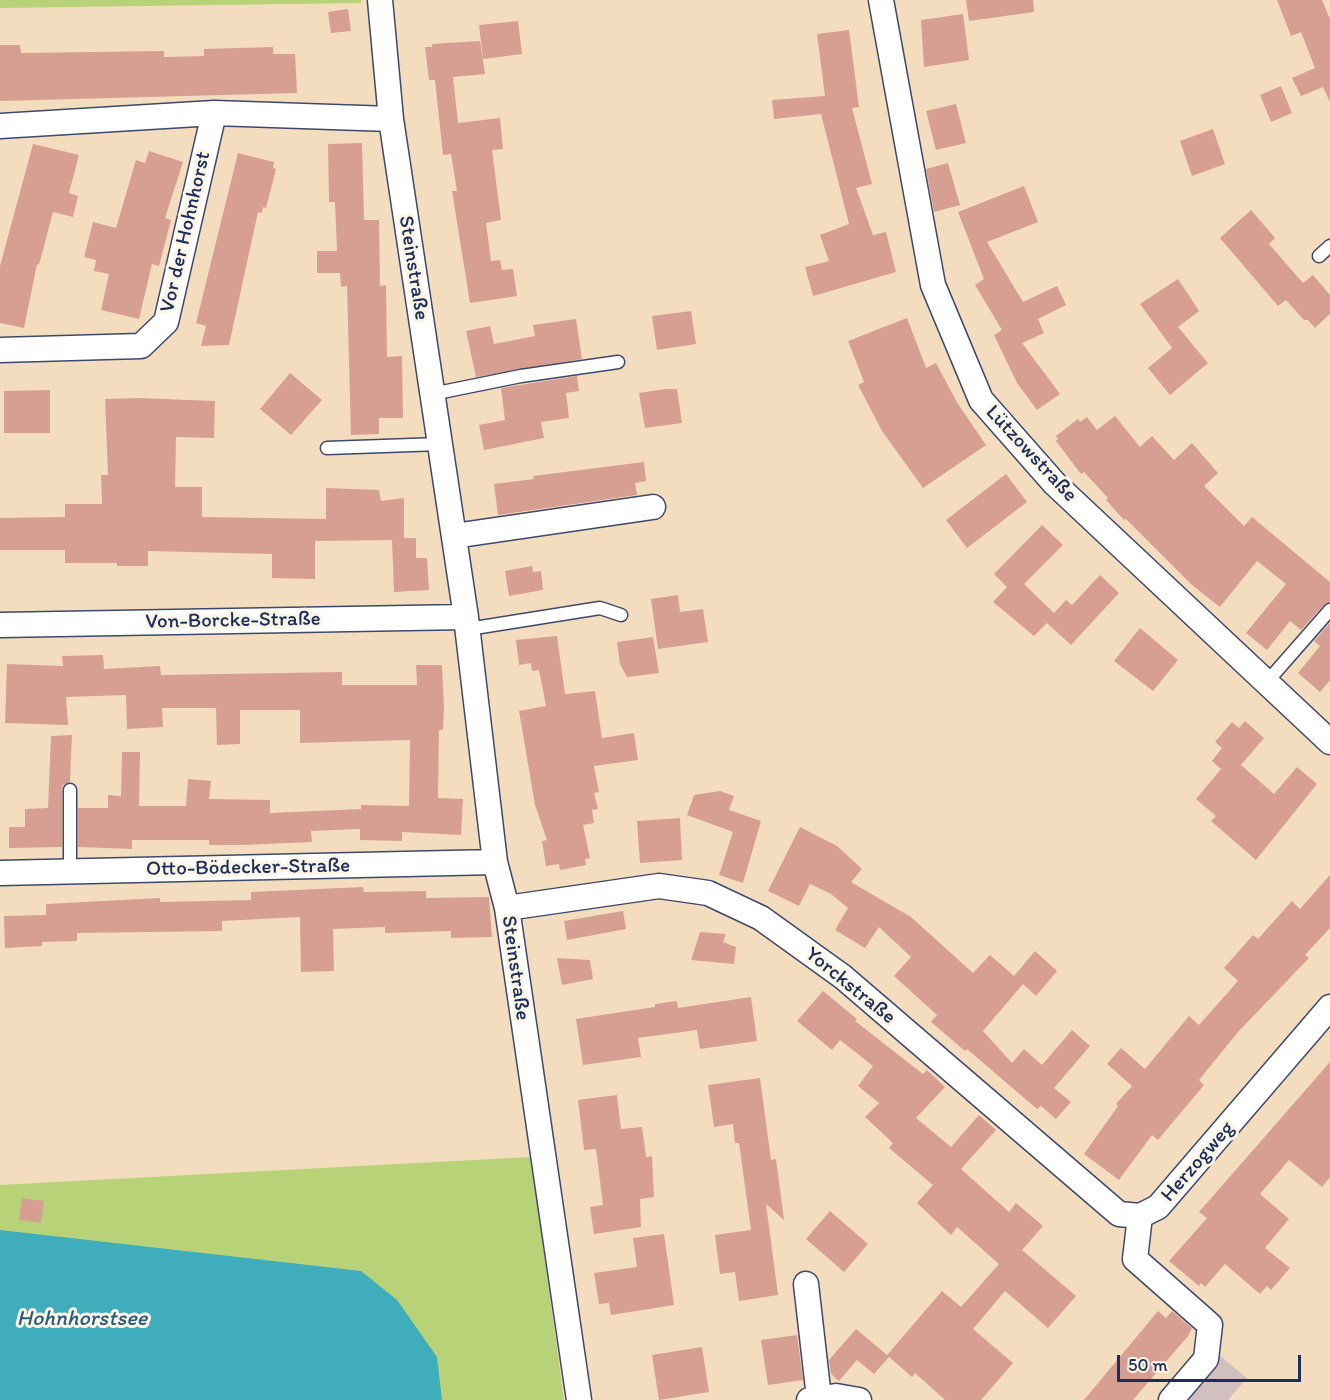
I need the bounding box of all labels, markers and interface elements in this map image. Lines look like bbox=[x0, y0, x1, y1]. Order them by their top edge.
street label: Vor der Hohnhorst bbox=[155, 149, 217, 315]
street label: Steinstraße bbox=[392, 214, 434, 322]
street label: Lützowstraße bbox=[980, 400, 1082, 508]
street label: Von-Borcke-Straße bbox=[145, 607, 321, 635]
street label: Otto-Bödecker-Straße bbox=[146, 854, 350, 882]
street label: Steinstraße bbox=[495, 914, 535, 1022]
street label: Yorckstraße bbox=[800, 942, 900, 1030]
street label: Herzogweg bbox=[1156, 1116, 1240, 1208]
water label: Hohnhorstsee bbox=[17, 1306, 147, 1332]
scale bar bbox=[1120, 1343, 1304, 1381]
text: 50 m bbox=[1128, 1354, 1168, 1376]

